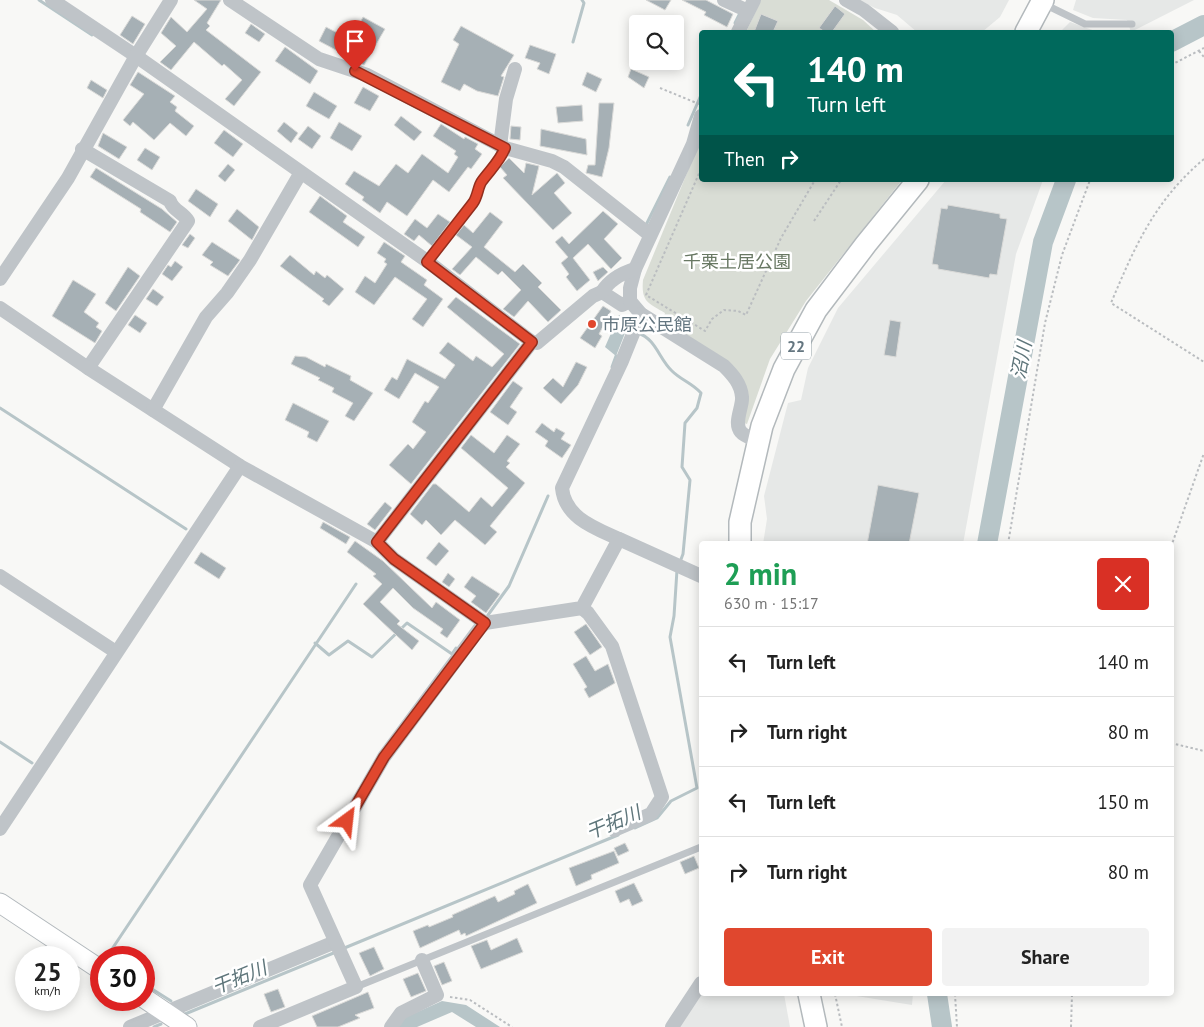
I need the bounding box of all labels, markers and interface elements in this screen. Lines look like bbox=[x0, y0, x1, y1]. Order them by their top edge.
map controls bbox=[629, 15, 684, 70]
button: search bbox=[629, 15, 684, 70]
pin bbox=[334, 20, 376, 71]
icon: arrive bbox=[341, 27, 369, 55]
text: 140 m bbox=[807, 46, 904, 92]
icon: left bbox=[724, 50, 789, 115]
text: Turn left bbox=[807, 90, 886, 118]
icon: right bbox=[775, 145, 803, 173]
text: Then bbox=[724, 147, 765, 171]
park label: 千栗土居公園 bbox=[683, 250, 791, 273]
place label: 市原公民館 bbox=[602, 313, 692, 336]
marker: 市原公民館 bbox=[586, 318, 598, 330]
road number: 22 bbox=[781, 332, 811, 360]
water label: 沼川 bbox=[1006, 337, 1037, 381]
text: 2 min bbox=[724, 554, 797, 593]
button: close bbox=[1097, 558, 1149, 610]
text: 630 m · 15:17 bbox=[724, 593, 819, 613]
icon: left bbox=[724, 648, 752, 676]
text: Turn left bbox=[767, 650, 836, 674]
text: 140 m bbox=[1097, 650, 1149, 674]
icon: right bbox=[724, 718, 752, 746]
text: Turn right bbox=[767, 720, 847, 744]
text: 80 m bbox=[1108, 720, 1149, 744]
icon: left bbox=[724, 788, 752, 816]
text: Turn left bbox=[767, 790, 836, 814]
text: 150 m bbox=[1097, 790, 1149, 814]
position arrow bbox=[320, 794, 372, 846]
water label: 干拓川 bbox=[582, 799, 646, 844]
icon: right bbox=[724, 858, 752, 886]
text: Turn right bbox=[767, 860, 847, 884]
text: 80 m bbox=[1108, 860, 1149, 884]
button: Exit bbox=[724, 928, 932, 986]
button: Share bbox=[942, 928, 1149, 986]
speed limit sign: 30 bbox=[90, 946, 155, 1011]
water label: 干拓川 bbox=[208, 954, 272, 999]
text: 25 bbox=[33, 956, 62, 988]
text: km/h bbox=[34, 983, 61, 998]

